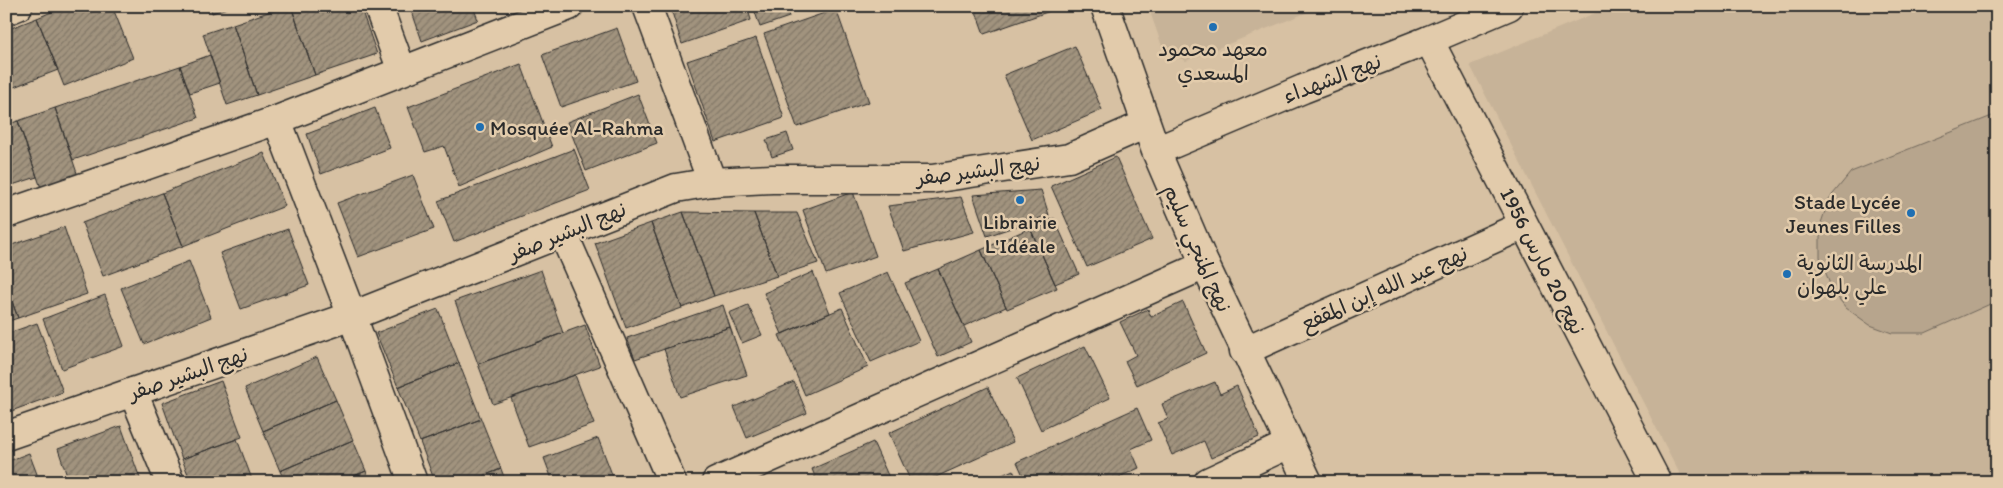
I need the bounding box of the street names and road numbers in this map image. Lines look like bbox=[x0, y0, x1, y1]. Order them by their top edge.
street label: نهج الشهداء bbox=[1279, 48, 1385, 110]
street label: نهج البشير صفر bbox=[912, 150, 1042, 192]
street label: نهج المنجي سليم bbox=[1152, 180, 1237, 319]
street label: نهج 20 مارس 1956 bbox=[1493, 183, 1591, 340]
street label: نهج البشير صفر bbox=[502, 196, 630, 269]
street label: نهج عبد الله إبن المقفع bbox=[1297, 240, 1473, 339]
street label: نهج البشير صفر bbox=[123, 341, 252, 408]

